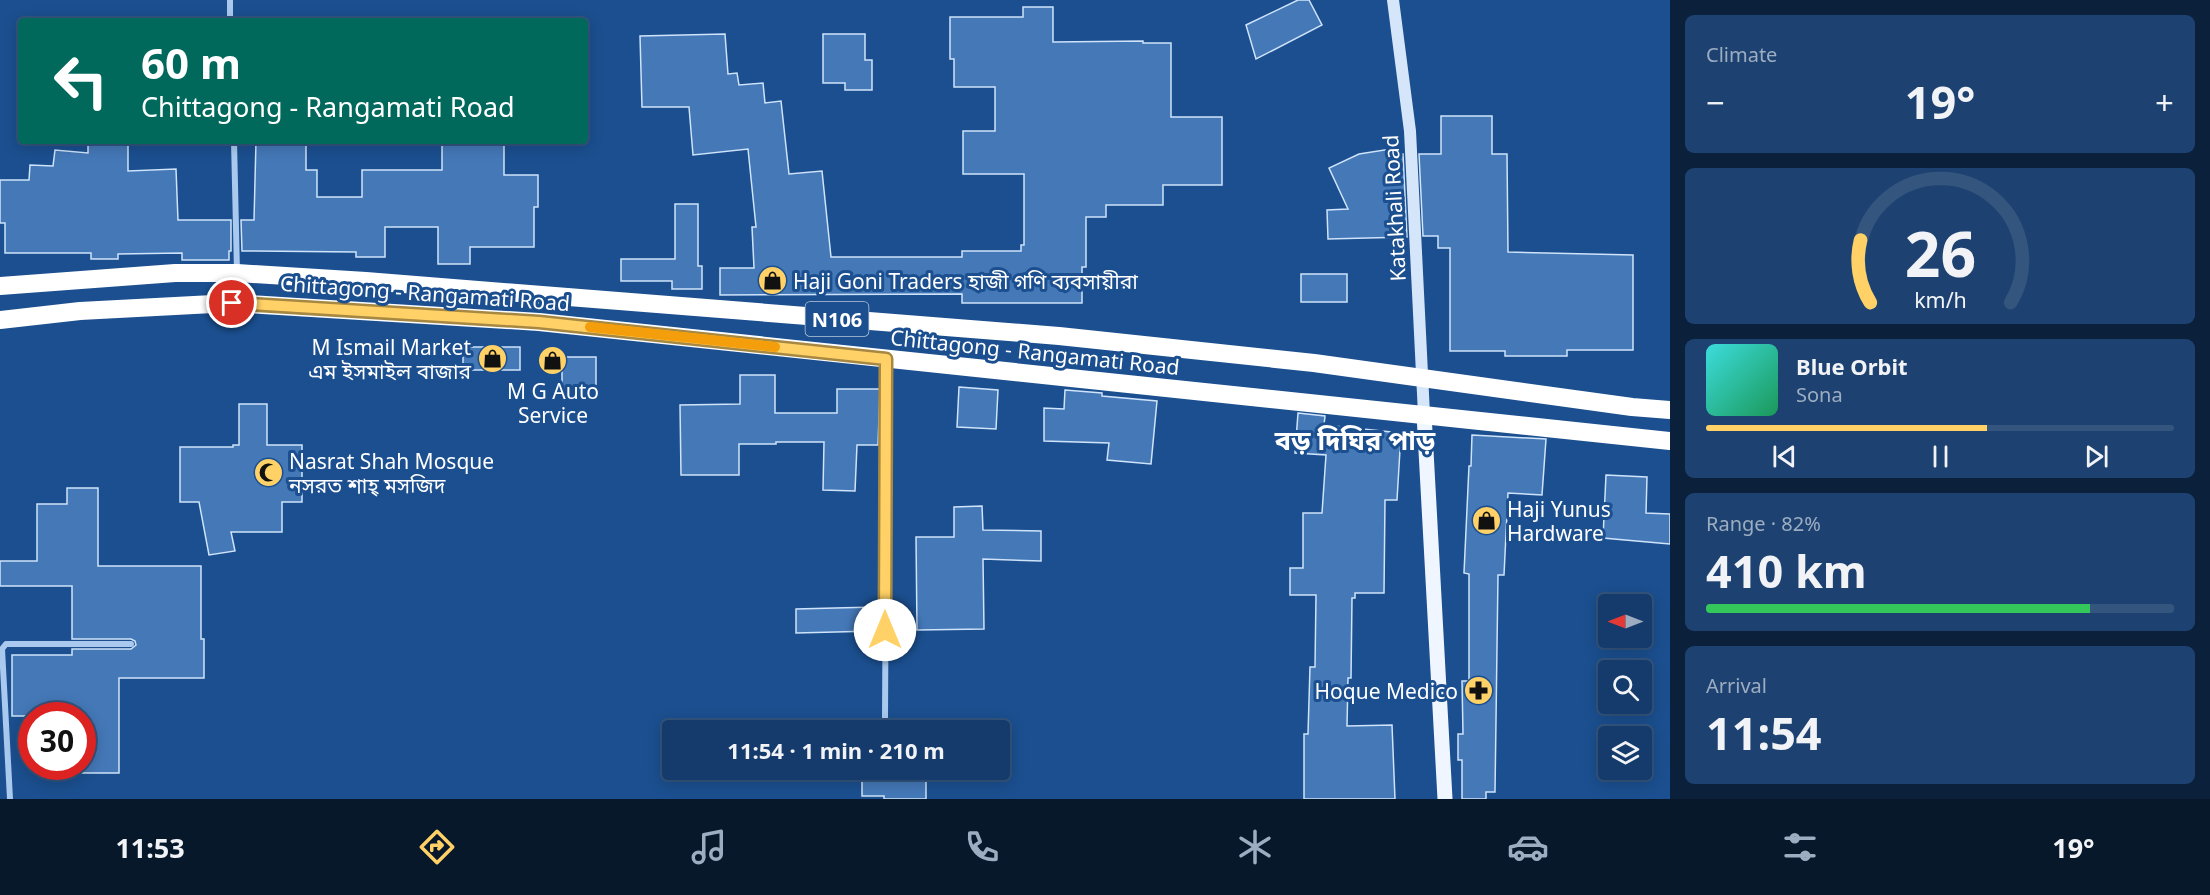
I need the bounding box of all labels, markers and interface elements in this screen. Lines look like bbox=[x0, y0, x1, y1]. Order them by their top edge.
text: 60 m bbox=[141, 34, 241, 91]
text: Climate bbox=[1706, 41, 1777, 68]
icon: left bbox=[42, 42, 120, 120]
text: 19° bbox=[1905, 71, 1975, 132]
text: − bbox=[1706, 80, 1725, 125]
text: + bbox=[2155, 80, 2174, 125]
text: Chittagong - Rangamati Road bbox=[141, 88, 515, 125]
street label: Katakhali Road bbox=[1376, 134, 1412, 282]
text: 26 bbox=[1904, 210, 1976, 295]
shop icon: Haji Goni Traders হাজী গণি ব্যবসায়ীরা bbox=[756, 265, 788, 297]
place label: Haji Goni Traders হাজী গণি ব্যবসায়ীরা bbox=[793, 267, 1138, 295]
street label: Chittagong - Rangamati Road bbox=[279, 269, 571, 317]
pin bbox=[206, 277, 257, 328]
icon: arrive bbox=[215, 286, 248, 319]
text: km/h bbox=[1914, 286, 1966, 315]
road number: N106 bbox=[806, 302, 868, 336]
street label: Chittagong - Rangamati Road bbox=[889, 323, 1181, 381]
place label: M Ismail Market এম ইসমাইল বাজার bbox=[308, 333, 471, 385]
shop icon: M Ismail Market এম ইসমাইল বাজার bbox=[476, 343, 508, 375]
shop icon: M G Auto Service bbox=[537, 344, 569, 376]
text: Blue Orbit bbox=[1796, 351, 1908, 381]
place label: M G Auto Service bbox=[507, 377, 599, 429]
text: Sona bbox=[1796, 381, 1843, 408]
district label: বড় দিঘির পাড় bbox=[1274, 421, 1436, 458]
icon: previous bbox=[1768, 440, 1801, 473]
icon: pause bbox=[1924, 440, 1957, 473]
icon: next bbox=[2080, 440, 2113, 473]
place label: Nasrat Shah Mosque নসরত শাহ্‌ মসজিদ bbox=[288, 447, 494, 499]
mosque icon: Nasrat Shah Mosque নসরত শাহ্‌ মসজিদ bbox=[252, 457, 284, 489]
place label: Haji Yunus Hardware bbox=[1507, 495, 1611, 547]
shop icon: Haji Yunus Hardware bbox=[1470, 505, 1502, 537]
text: Range · 82% bbox=[1706, 510, 1821, 537]
text: 410 km bbox=[1706, 540, 1867, 601]
north arrow bbox=[1598, 594, 1652, 648]
map controls bbox=[1598, 594, 1652, 780]
position arrow bbox=[853, 598, 917, 662]
button: search bbox=[1598, 660, 1652, 714]
text: Arrival bbox=[1706, 672, 1767, 699]
pharmacy icon: Hoque Medico bbox=[1463, 675, 1495, 707]
place label: Hoque Medico bbox=[1315, 677, 1458, 705]
speed limit sign: 30 bbox=[18, 702, 96, 780]
text: 11:54 bbox=[1706, 702, 1822, 763]
button: layers bbox=[1598, 726, 1652, 780]
text: 11:54 · 1 min · 210 m bbox=[727, 735, 945, 765]
icon: directions bbox=[416, 826, 458, 868]
icon: music bbox=[688, 826, 730, 868]
icon: phone bbox=[961, 826, 1003, 868]
icon: climate bbox=[1234, 826, 1276, 868]
icon: car bbox=[1507, 826, 1549, 868]
icon: filters bbox=[1779, 826, 1821, 868]
text: 11:53 bbox=[115, 829, 185, 866]
text: 19° bbox=[2052, 829, 2095, 866]

